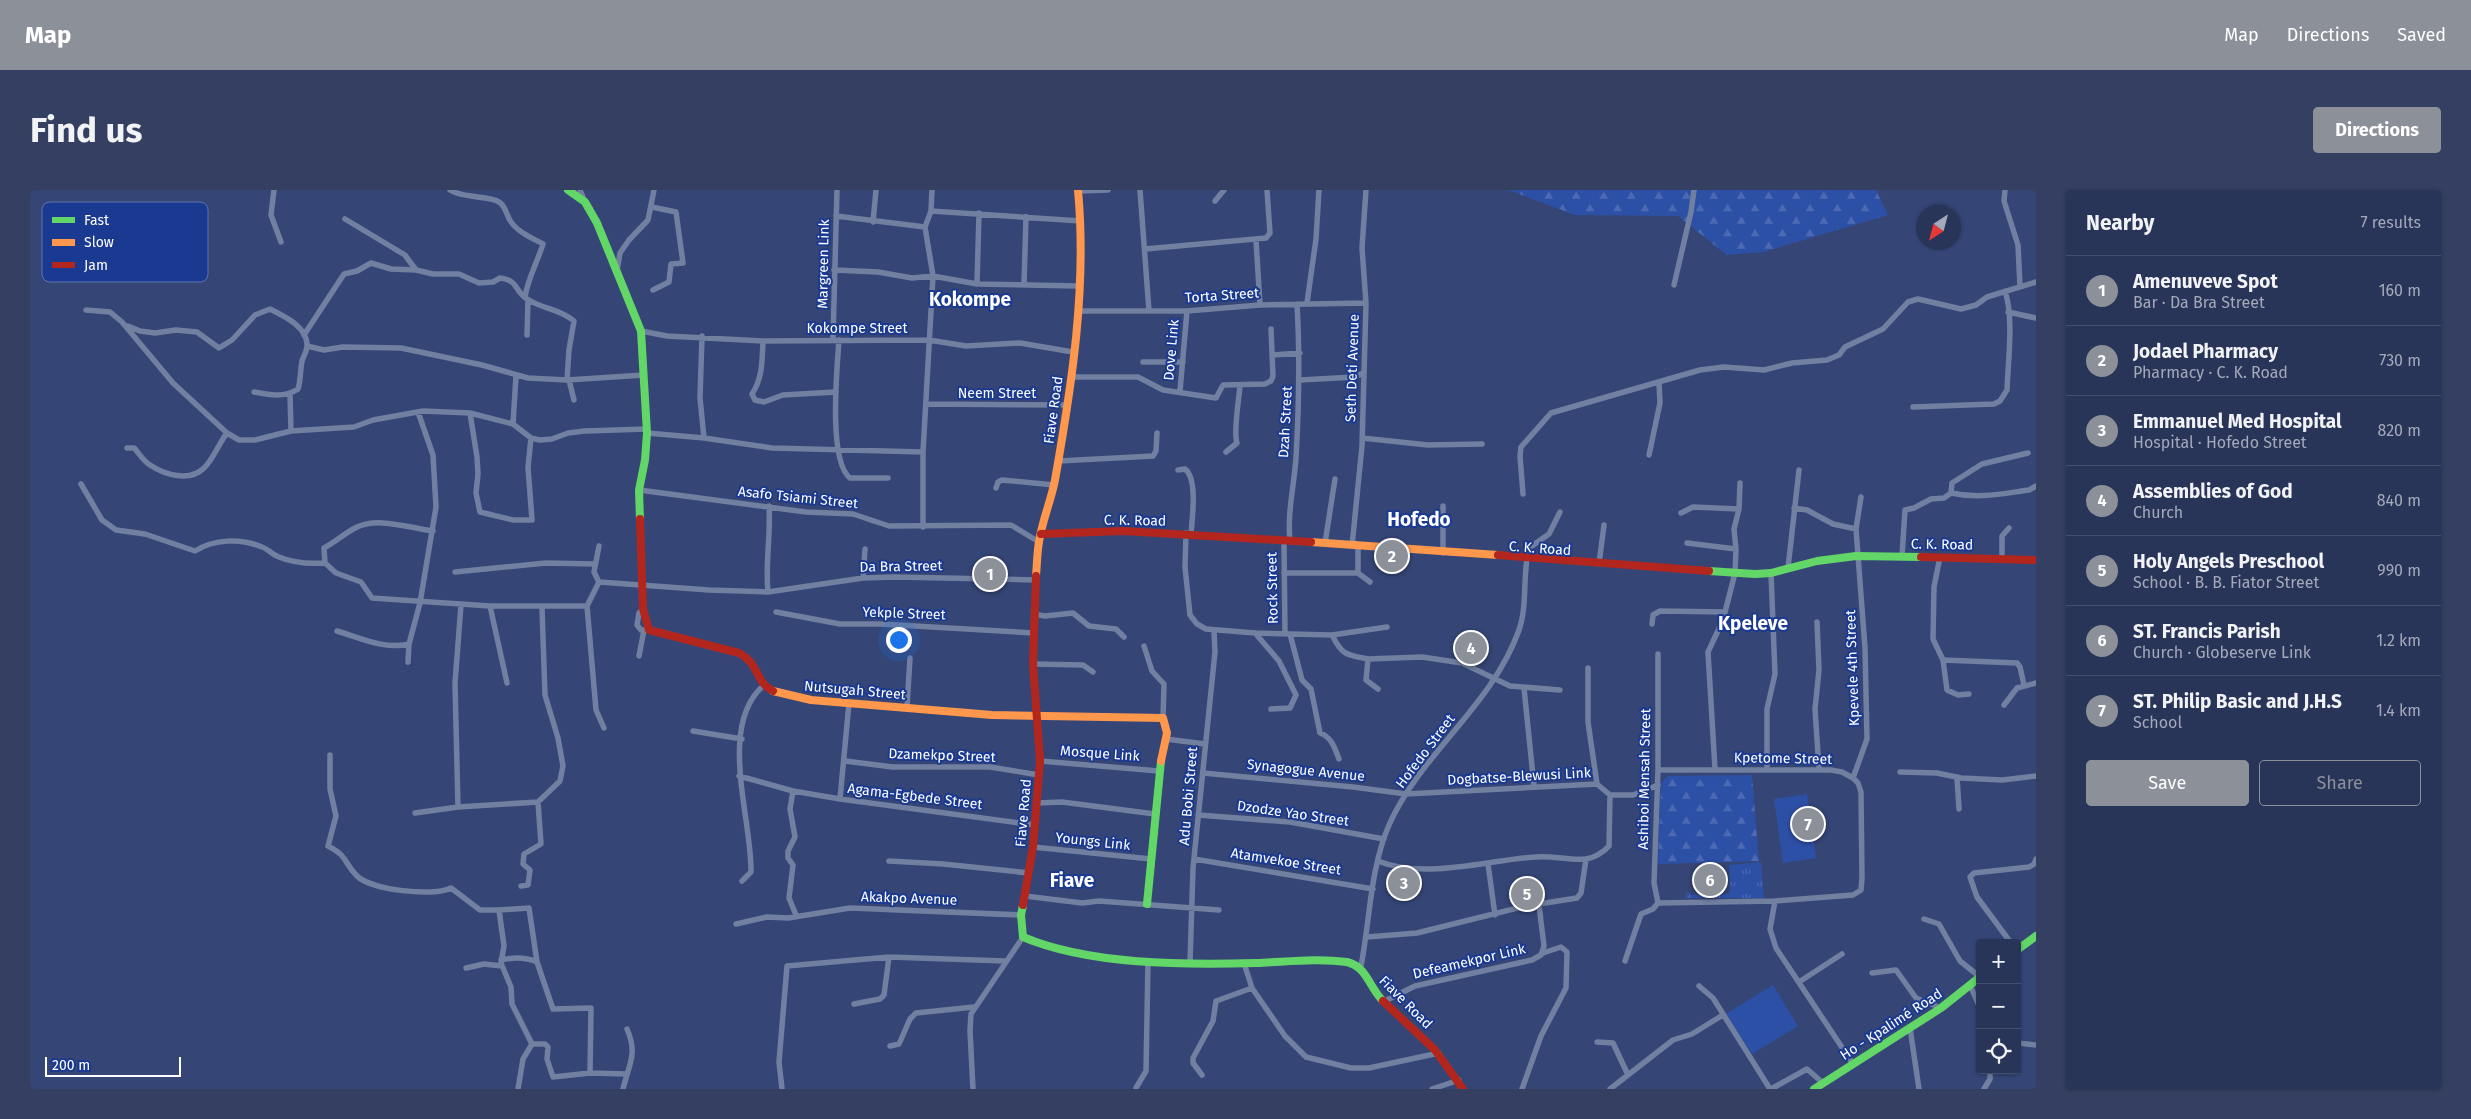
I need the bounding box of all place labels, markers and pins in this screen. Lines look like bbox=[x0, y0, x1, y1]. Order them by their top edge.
pin: 2 bbox=[1376, 537, 1408, 575]
pin: 1 bbox=[974, 555, 1006, 593]
pin: 4 bbox=[1455, 629, 1487, 667]
pin: 7 bbox=[1792, 805, 1824, 843]
pin: 6 bbox=[1694, 861, 1726, 899]
pin: 3 bbox=[1388, 864, 1420, 902]
pin: 5 bbox=[1511, 875, 1543, 913]

